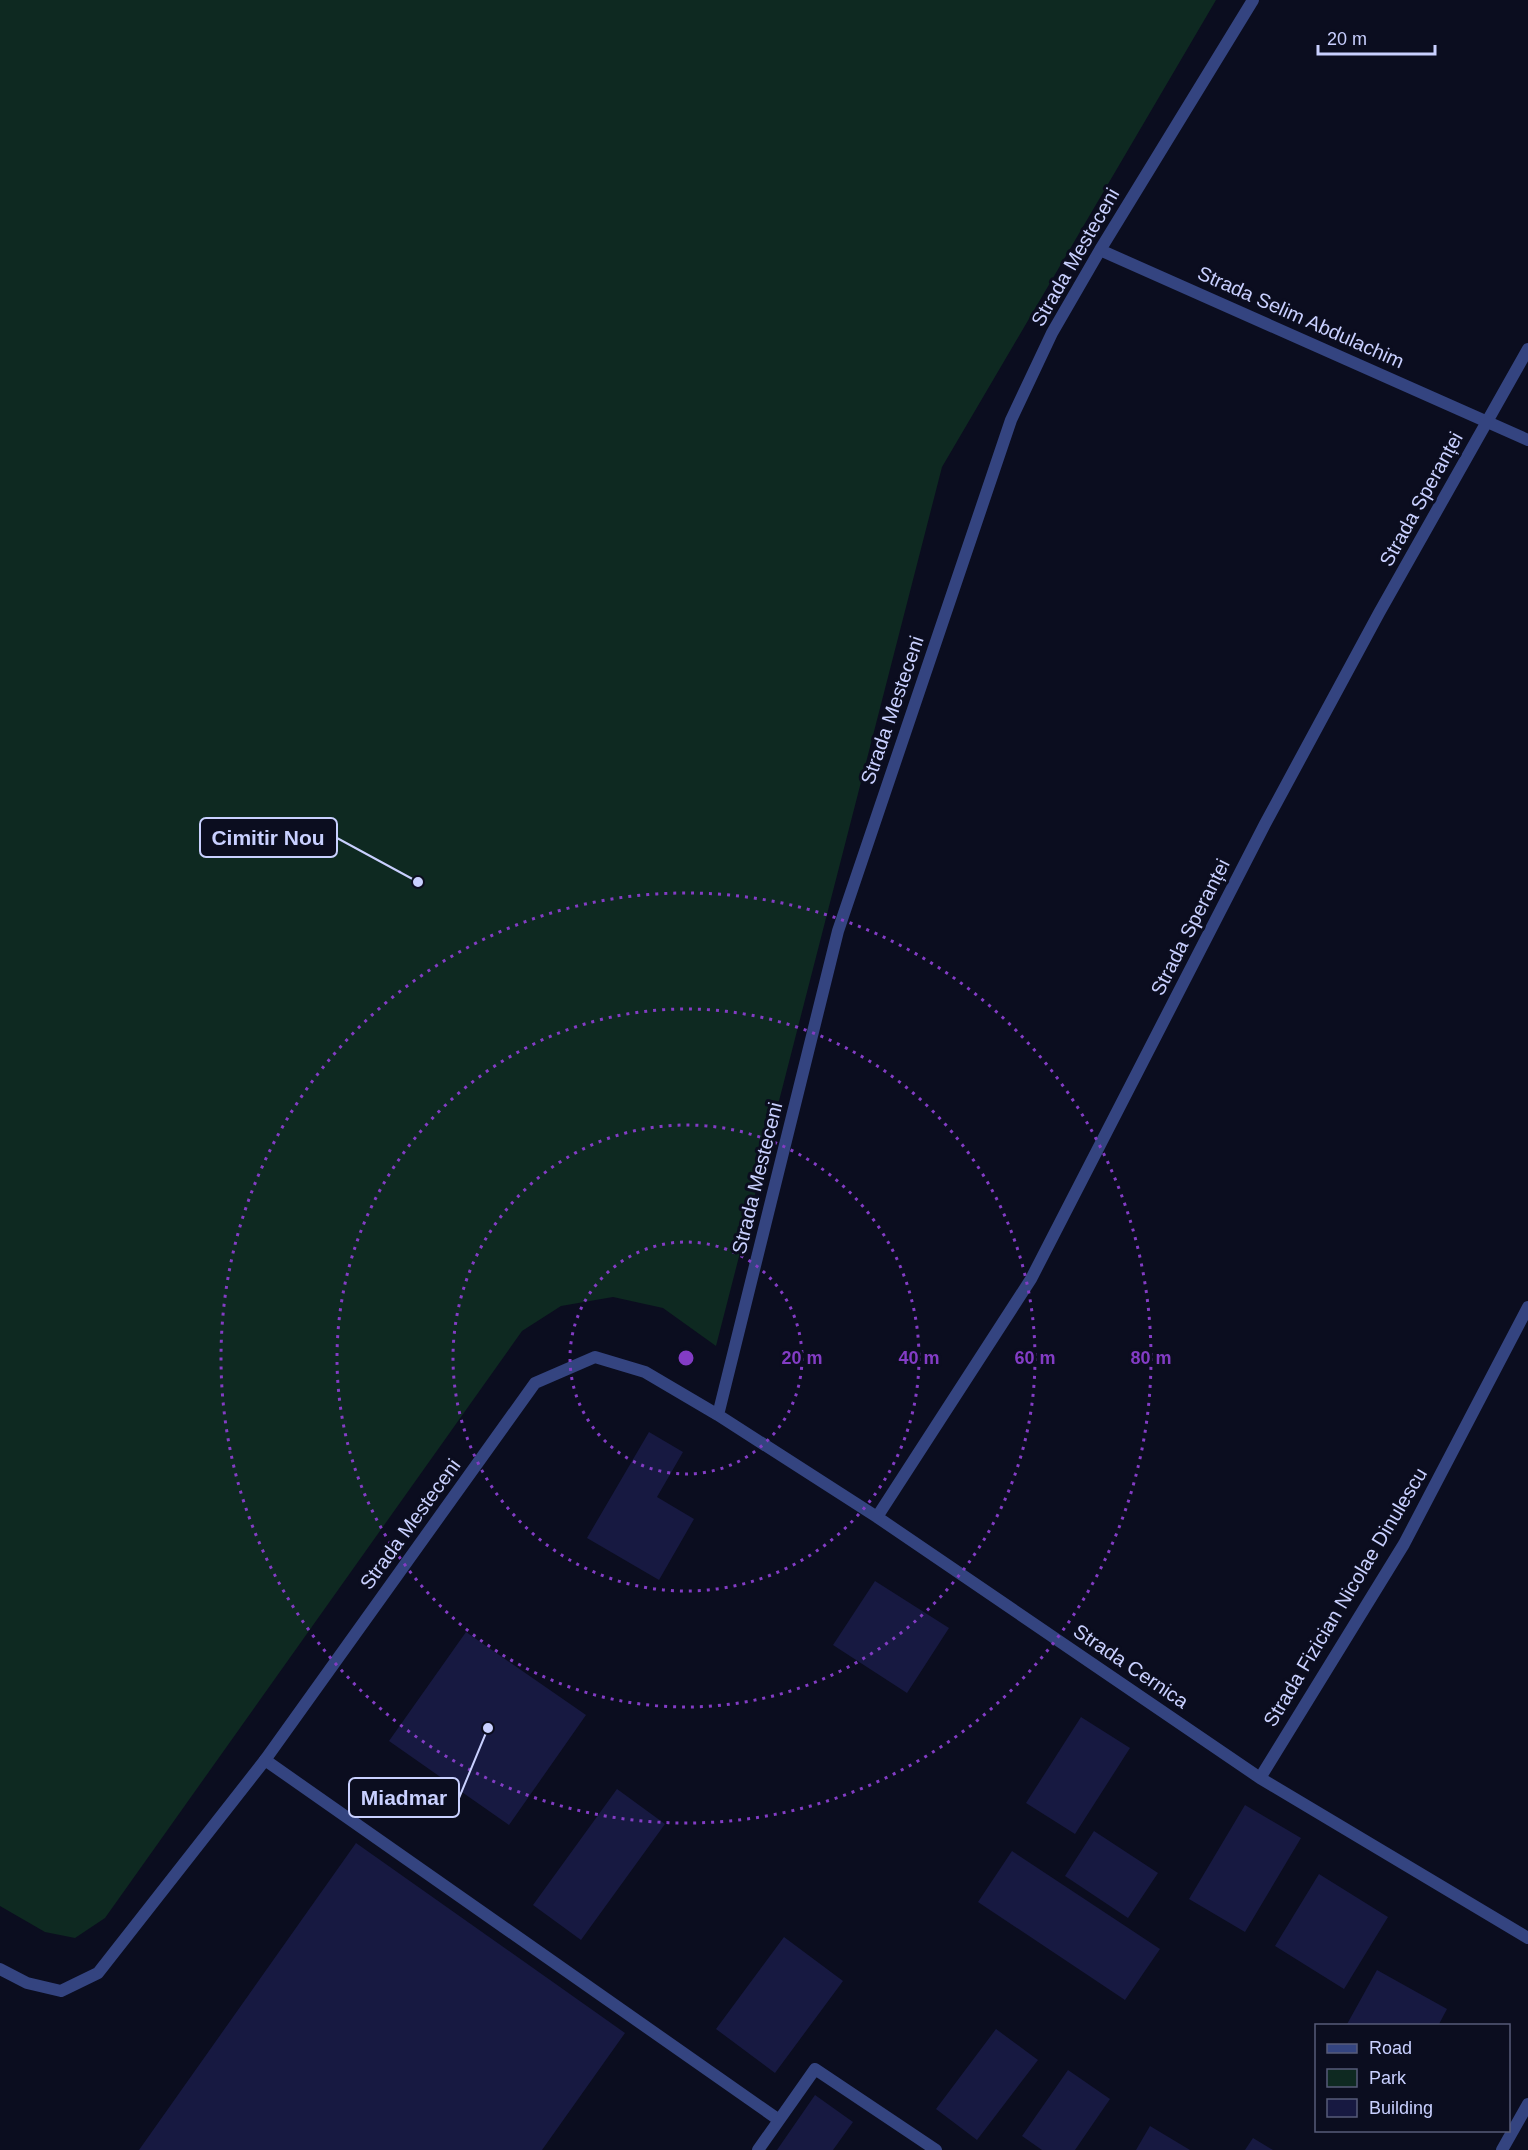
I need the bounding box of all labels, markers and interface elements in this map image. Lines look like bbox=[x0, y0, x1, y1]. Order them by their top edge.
scale bar bbox=[1318, 18, 1435, 56]
text: 20 m bbox=[1327, 29, 1367, 49]
street label: Strada Mesteceni bbox=[1027, 184, 1123, 330]
street label: Strada Selim Abdulachim bbox=[1194, 262, 1408, 372]
street label: Strada Speranței bbox=[1375, 428, 1467, 570]
street label: Strada Mesteceni bbox=[856, 633, 928, 787]
callout: Cimitir Nou bbox=[200, 818, 337, 857]
text: Cimitir Nou bbox=[211, 826, 325, 849]
street label: Strada Speranței bbox=[1146, 855, 1234, 999]
street label: Strada Mesteceni bbox=[728, 1100, 786, 1256]
centre of rings bbox=[676, 1348, 696, 1368]
text: 20 m bbox=[781, 1348, 823, 1368]
text: 40 m bbox=[898, 1348, 940, 1368]
text: 60 m bbox=[1014, 1348, 1056, 1368]
text: 80 m bbox=[1130, 1348, 1172, 1368]
street label: Strada Mesteceni bbox=[355, 1455, 465, 1593]
street label: Strada Fizician Nicolae Dinulescu bbox=[1259, 1464, 1431, 1730]
street label: Strada Cernica bbox=[1070, 1620, 1193, 1713]
callout: Miadmar bbox=[349, 1778, 459, 1817]
text: Miadmar bbox=[361, 1786, 447, 1809]
legend bbox=[1315, 2024, 1510, 2132]
text: Road bbox=[1369, 2038, 1412, 2058]
text: Park bbox=[1369, 2068, 1407, 2088]
text: Building bbox=[1369, 2098, 1433, 2118]

